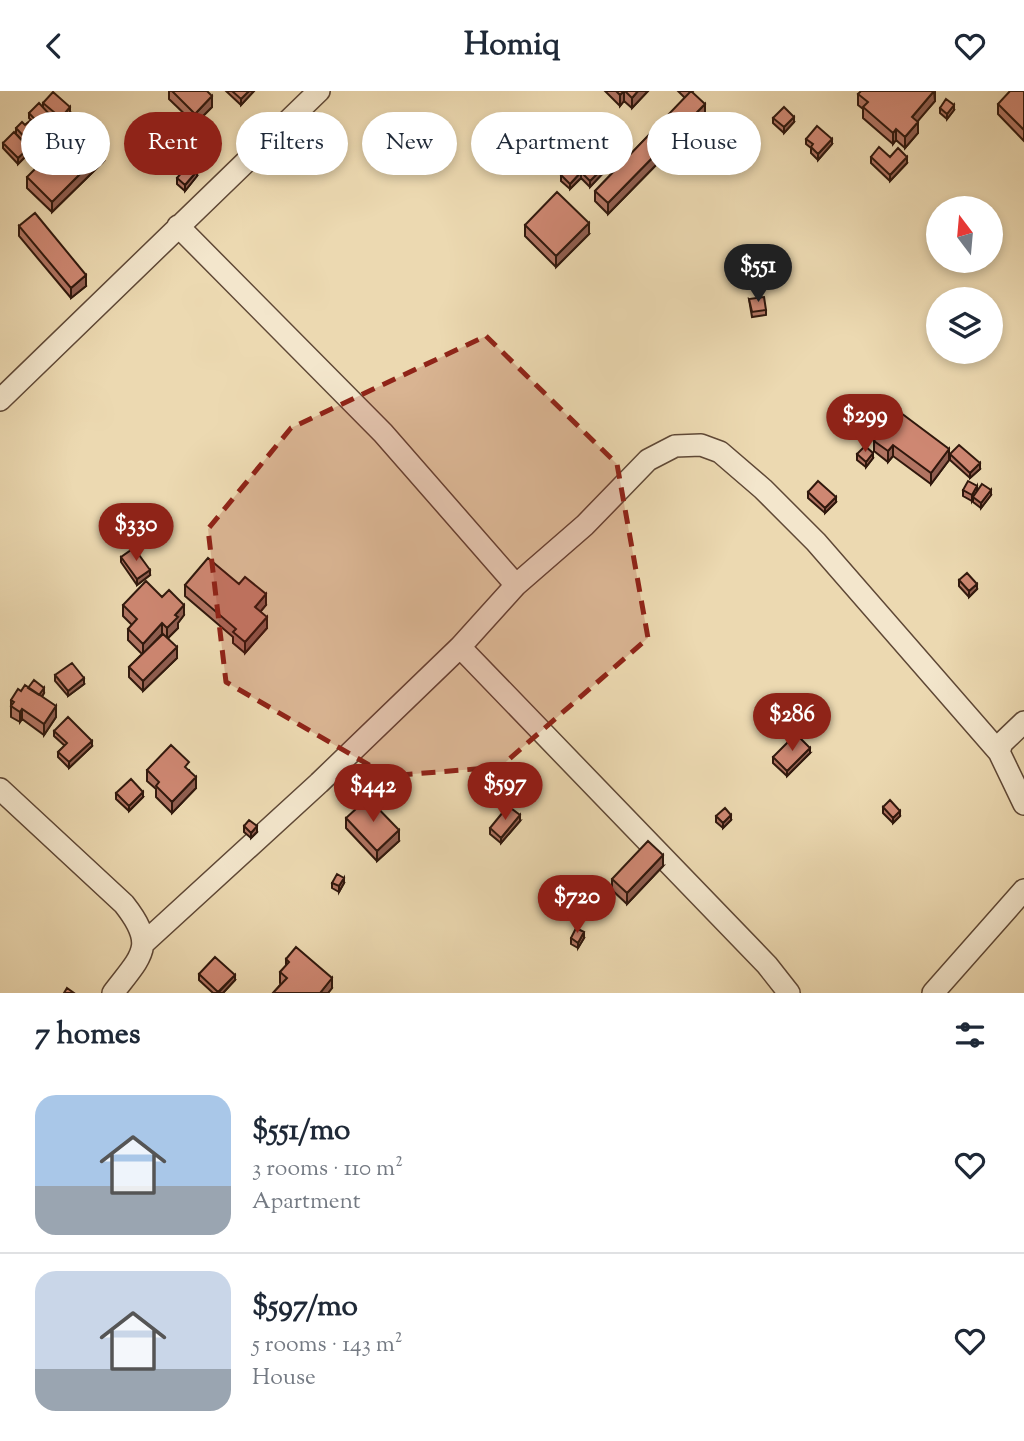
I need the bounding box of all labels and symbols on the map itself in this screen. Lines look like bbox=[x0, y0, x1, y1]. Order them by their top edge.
north arrow bbox=[926, 196, 1003, 273]
pin: $551 bbox=[717, 245, 799, 304]
pin: $299 bbox=[824, 395, 906, 454]
pin: $330 bbox=[95, 503, 177, 563]
pin: $286 bbox=[751, 693, 833, 753]
pin: $597 bbox=[464, 763, 546, 822]
pin: $442 bbox=[332, 765, 414, 824]
pin: $720 bbox=[536, 875, 618, 935]

